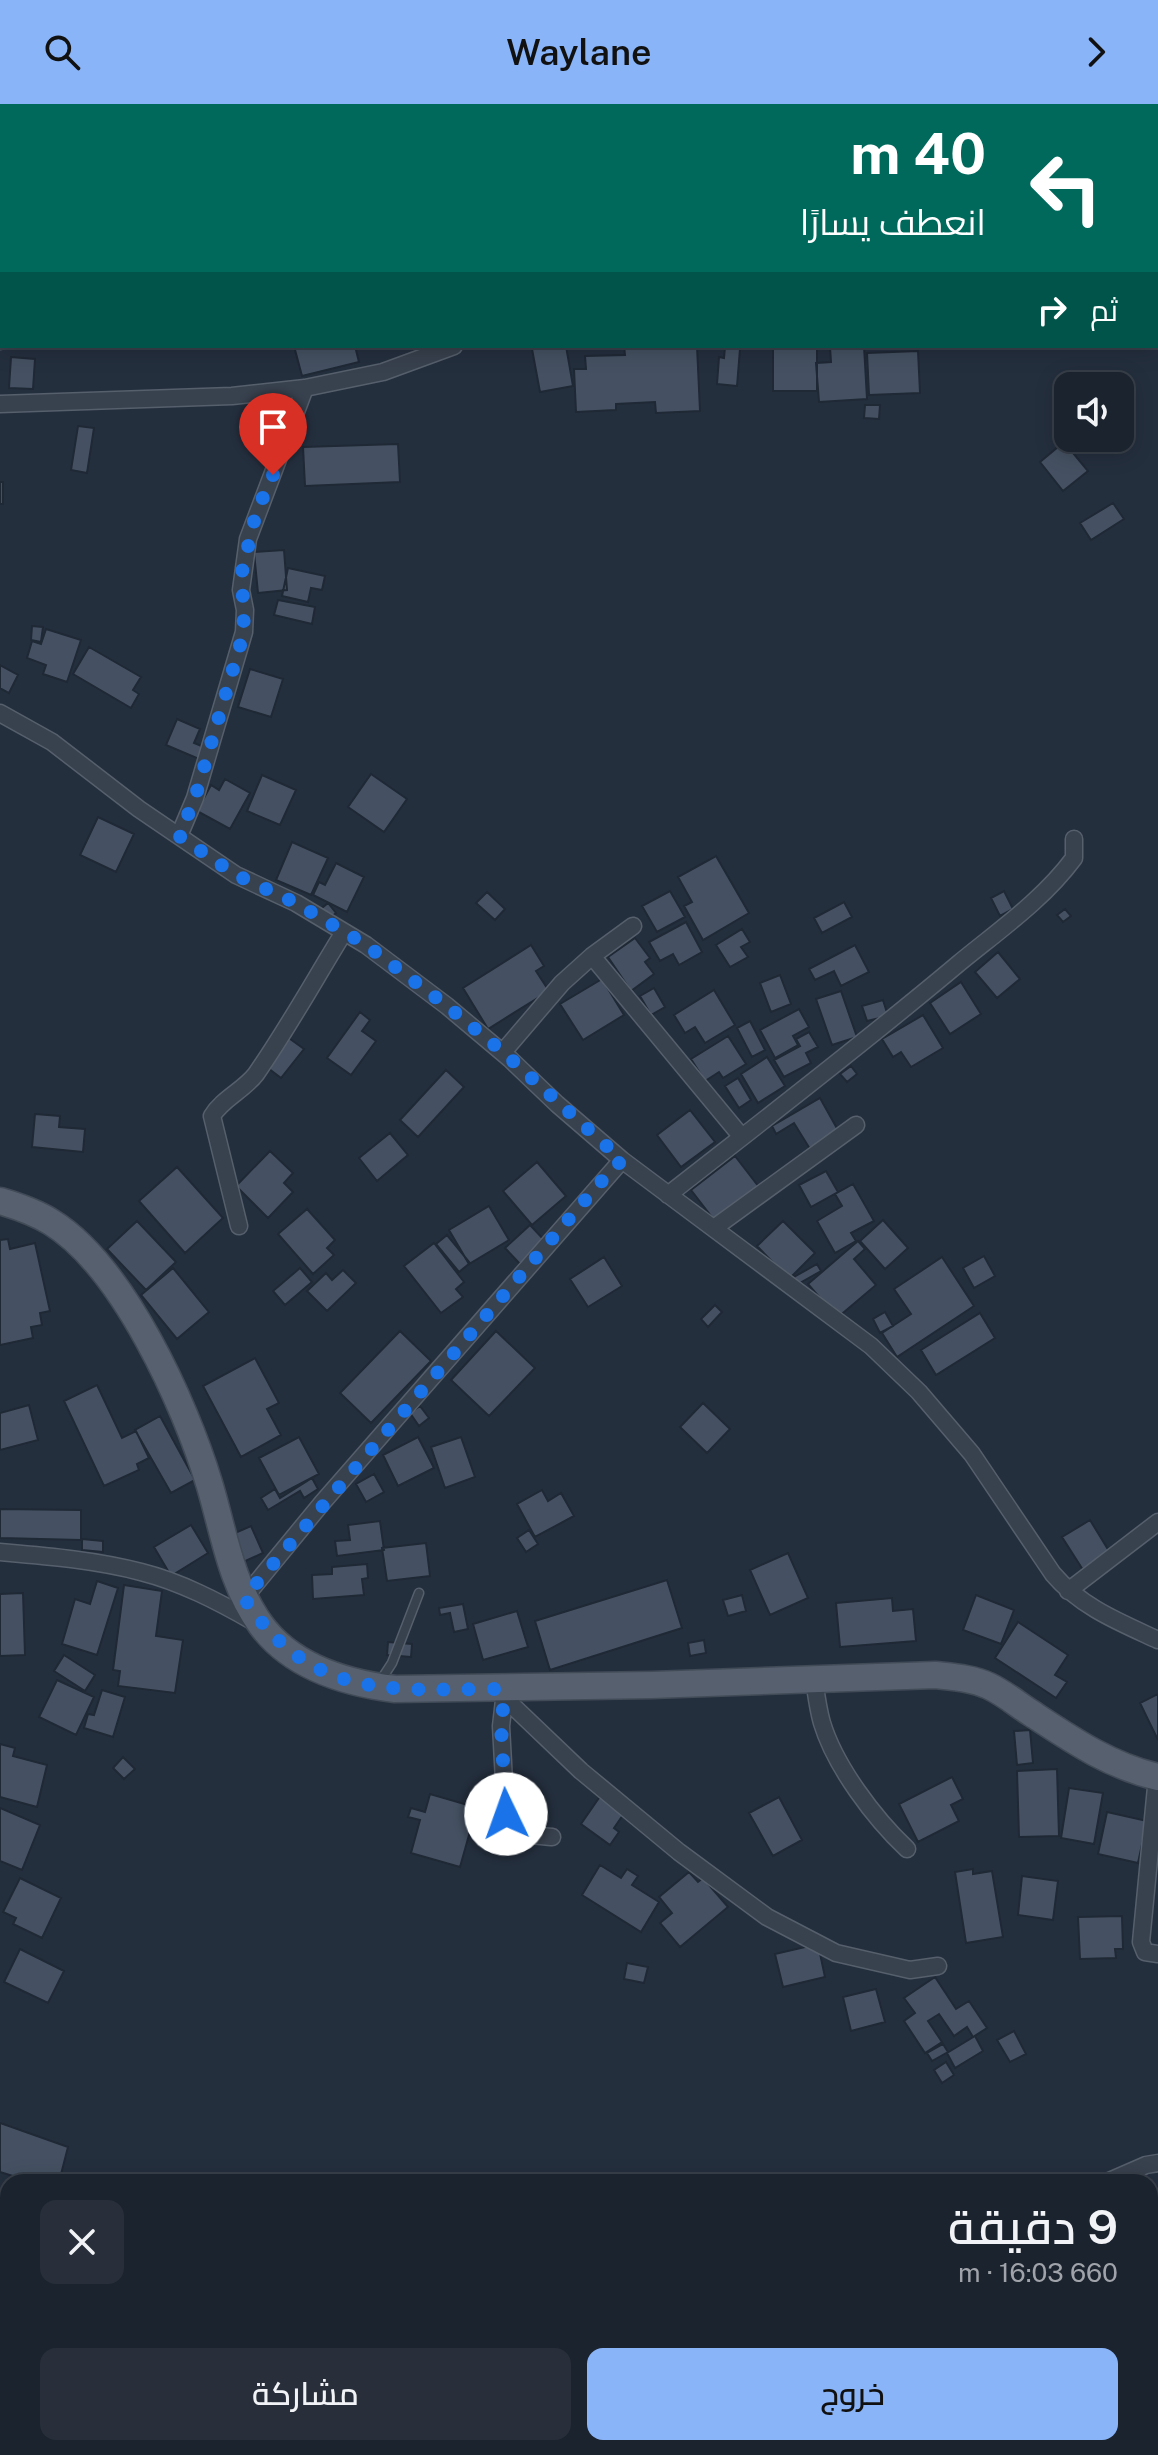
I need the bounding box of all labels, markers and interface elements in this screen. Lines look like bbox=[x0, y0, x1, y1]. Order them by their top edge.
icon: search bbox=[40, 30, 84, 74]
icon: forward bbox=[1074, 30, 1118, 74]
text: Waylane bbox=[506, 31, 652, 73]
text: 40 m bbox=[850, 121, 986, 187]
icon: left bbox=[1014, 136, 1118, 240]
text: انعطف يسارًا bbox=[800, 201, 986, 243]
icon: right bbox=[1030, 288, 1074, 332]
text: ثم bbox=[1090, 292, 1118, 328]
map controls bbox=[1054, 372, 1134, 452]
button: sound bbox=[1054, 372, 1134, 452]
pin bbox=[239, 393, 307, 475]
icon: arrive bbox=[251, 405, 295, 449]
position arrow bbox=[464, 1772, 548, 1856]
text: 9 دقيقة bbox=[948, 2198, 1118, 2255]
button: close bbox=[40, 2200, 124, 2284]
text: 660 m · 16:03 bbox=[958, 2257, 1118, 2288]
button: مشاركة bbox=[40, 2348, 571, 2440]
button: خروج bbox=[587, 2348, 1118, 2440]

